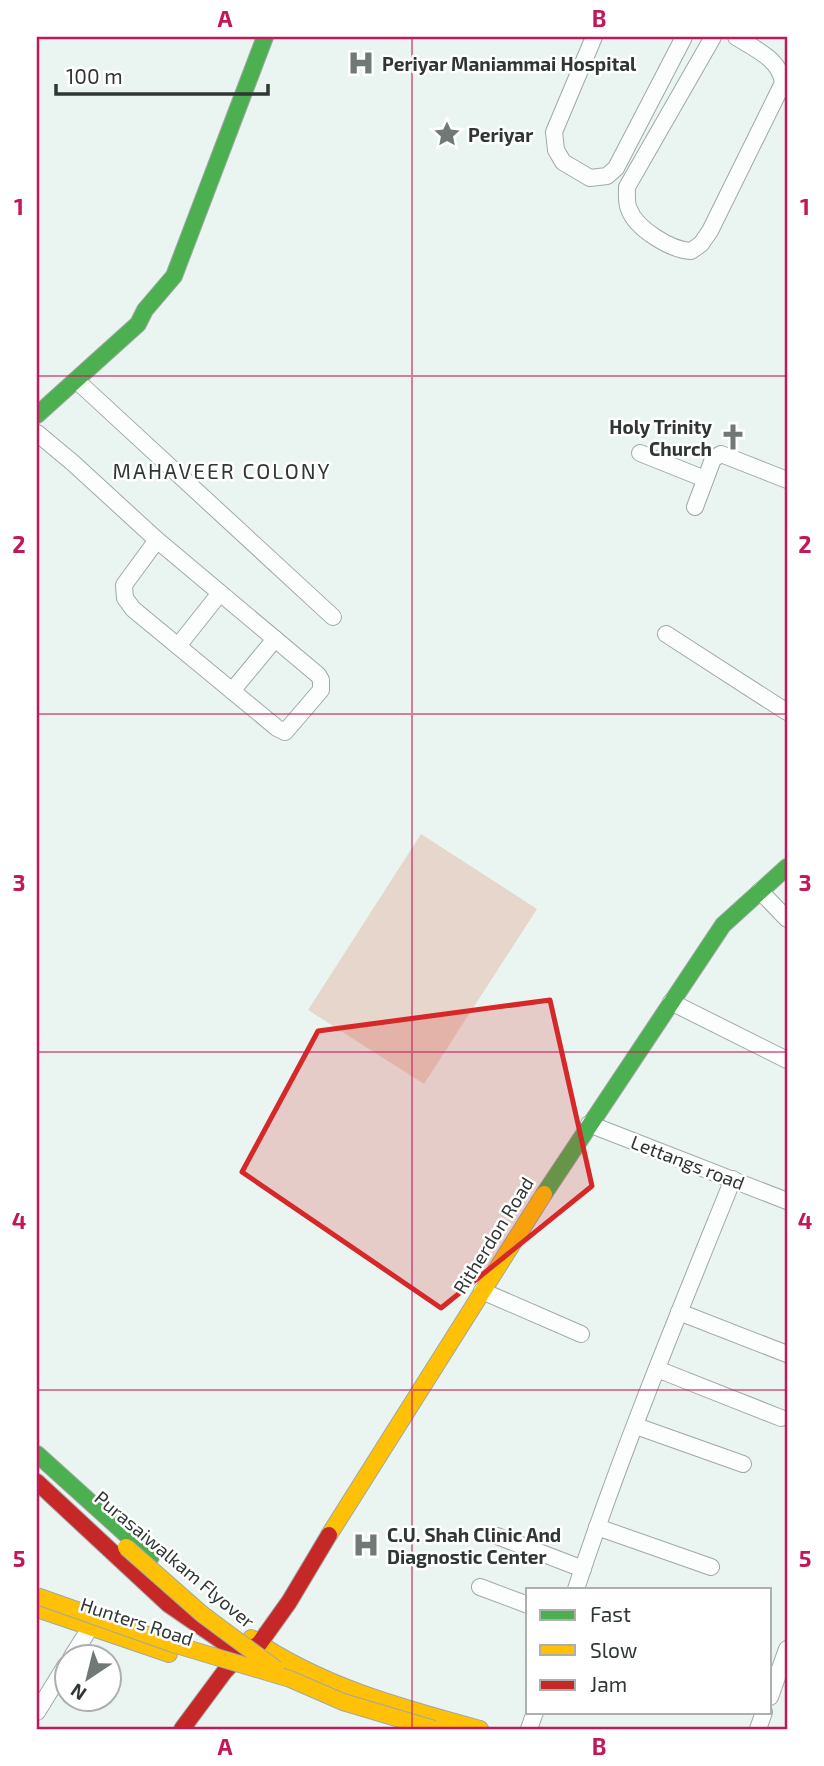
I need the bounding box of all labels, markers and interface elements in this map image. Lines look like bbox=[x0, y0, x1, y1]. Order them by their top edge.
text: A bbox=[217, 4, 233, 32]
text: B bbox=[592, 4, 606, 32]
hospital icon: Periyar Maniammai Hospital bbox=[346, 48, 376, 78]
scale bar bbox=[56, 52, 268, 96]
place label: Periyar Maniammai Hospital bbox=[382, 52, 637, 76]
text: 100 m bbox=[66, 63, 123, 88]
place icon: Periyar bbox=[432, 119, 462, 149]
place label: Periyar bbox=[468, 123, 533, 147]
text: 1 bbox=[14, 192, 24, 220]
text: 1 bbox=[800, 192, 810, 220]
place label: Holy Trinity Church bbox=[609, 415, 712, 460]
church icon: Holy Trinity Church bbox=[718, 422, 748, 452]
district label: MAHAVEER COLONY bbox=[113, 458, 331, 483]
text: 2 bbox=[12, 530, 26, 558]
text: 2 bbox=[798, 530, 812, 558]
text: 3 bbox=[12, 868, 26, 896]
text: 3 bbox=[798, 868, 812, 896]
street label: Lettangs road bbox=[628, 1130, 748, 1194]
street label: Ritherdon Road bbox=[448, 1172, 538, 1298]
text: 4 bbox=[12, 1206, 26, 1234]
text: 4 bbox=[798, 1206, 812, 1234]
street label: Purasaiwalkam Flyover bbox=[90, 1485, 260, 1633]
place label: C.U. Shah Clinic And Diagnostic Center bbox=[387, 1523, 561, 1568]
hospital icon: C.U. Shah Clinic And Diagnostic Center bbox=[351, 1530, 381, 1560]
text: 5 bbox=[13, 1544, 25, 1572]
text: 5 bbox=[799, 1544, 811, 1572]
legend bbox=[526, 1588, 772, 1714]
street label: Hunters Road bbox=[78, 1592, 196, 1650]
text: Fast bbox=[590, 1601, 631, 1626]
text: Slow bbox=[590, 1637, 637, 1662]
north arrow bbox=[52, 1644, 122, 1714]
text: Jam bbox=[590, 1671, 627, 1696]
text: N bbox=[66, 1679, 90, 1706]
text: A bbox=[217, 1732, 233, 1760]
text: B bbox=[592, 1732, 606, 1760]

